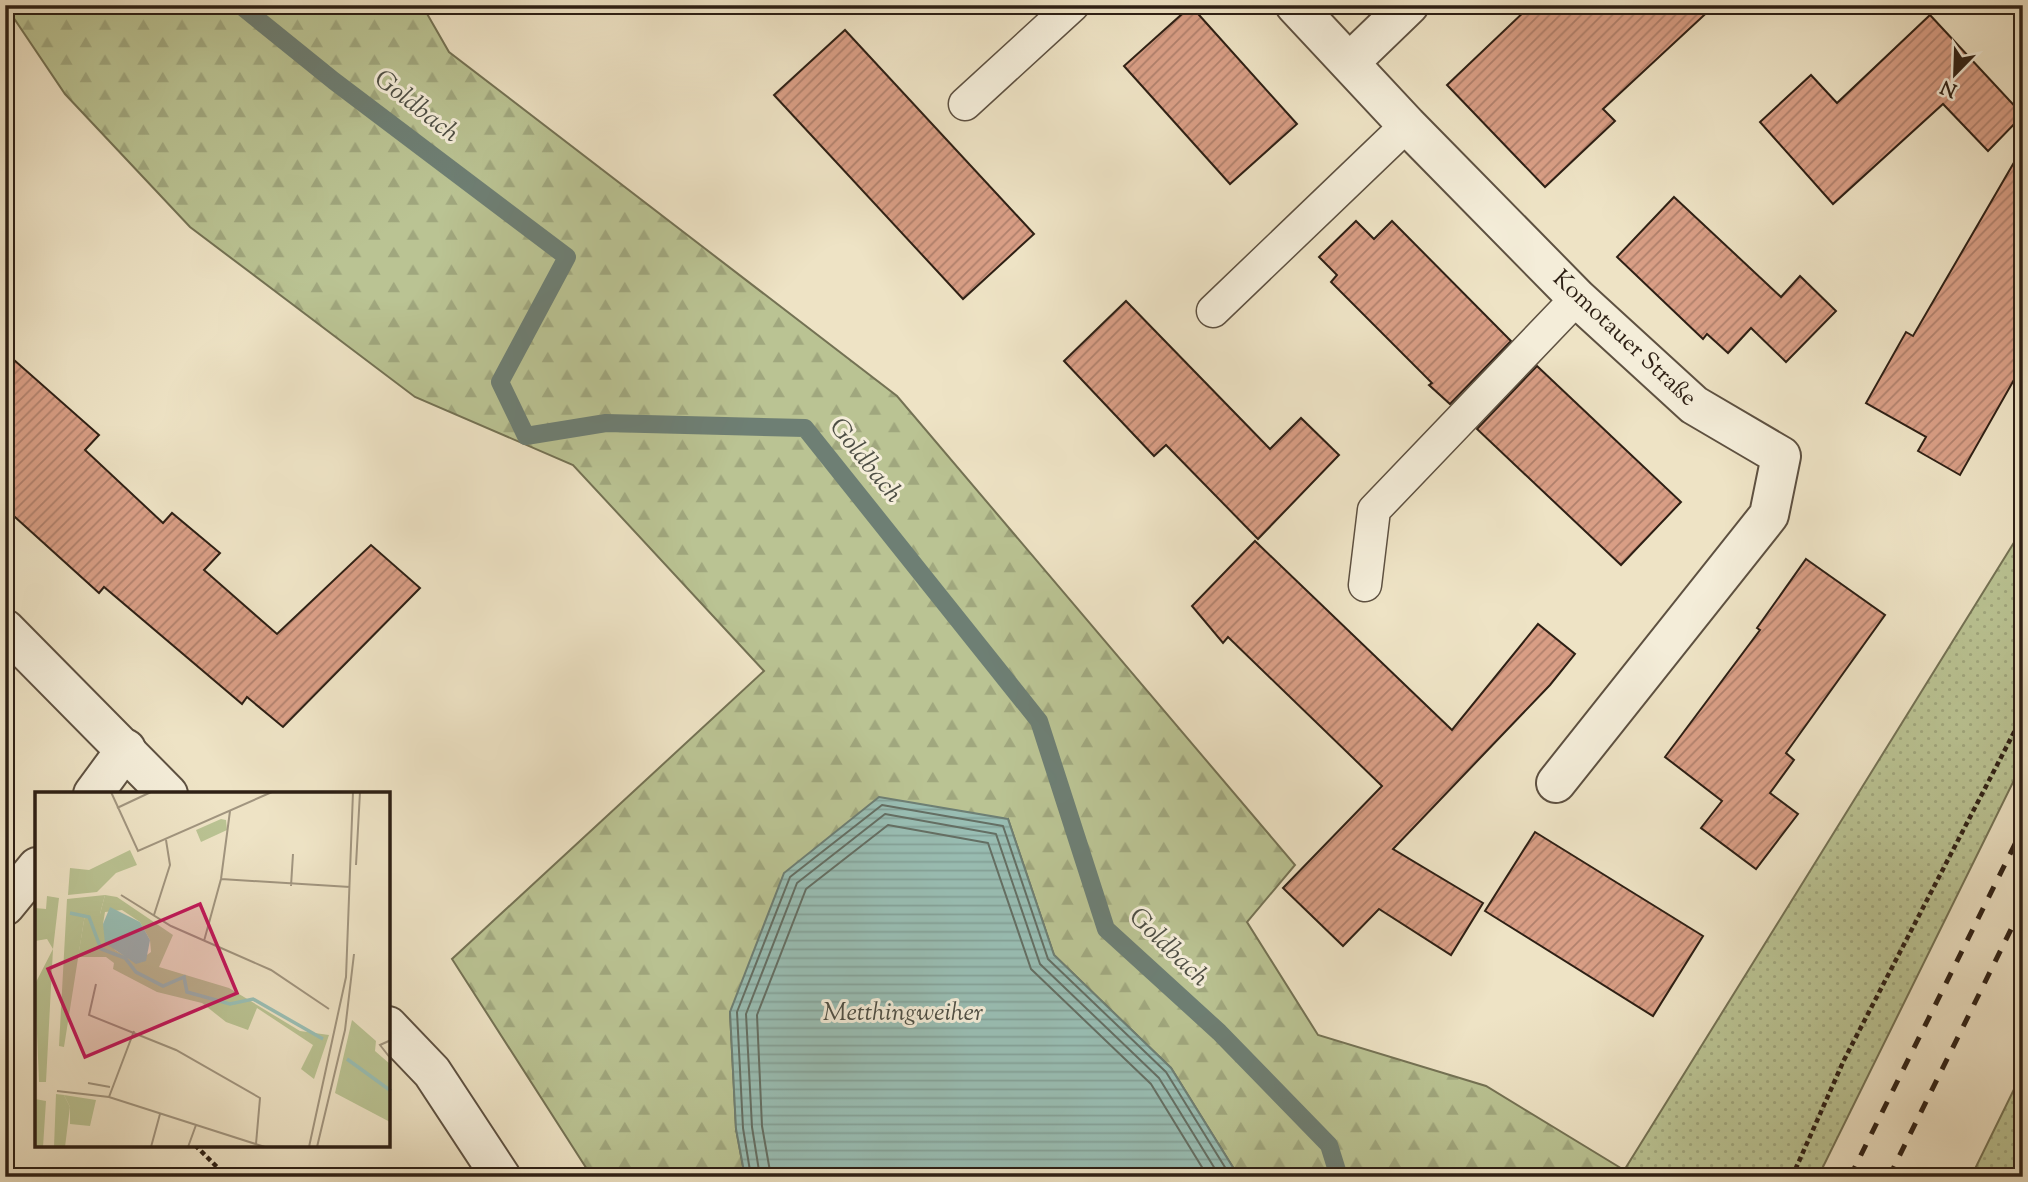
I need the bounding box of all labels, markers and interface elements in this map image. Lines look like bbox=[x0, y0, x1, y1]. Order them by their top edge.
north arrow bbox=[1920, 38, 1990, 108]
water label: Goldbach bbox=[365, 62, 467, 152]
text: N bbox=[1937, 72, 1962, 103]
street label: Komotauer Straße bbox=[1544, 263, 1704, 415]
water label: Goldbach bbox=[819, 411, 911, 512]
inset map bbox=[35, 792, 390, 1147]
water label: Goldbach bbox=[1119, 900, 1217, 996]
water label: Metthingweiher bbox=[823, 995, 983, 1032]

